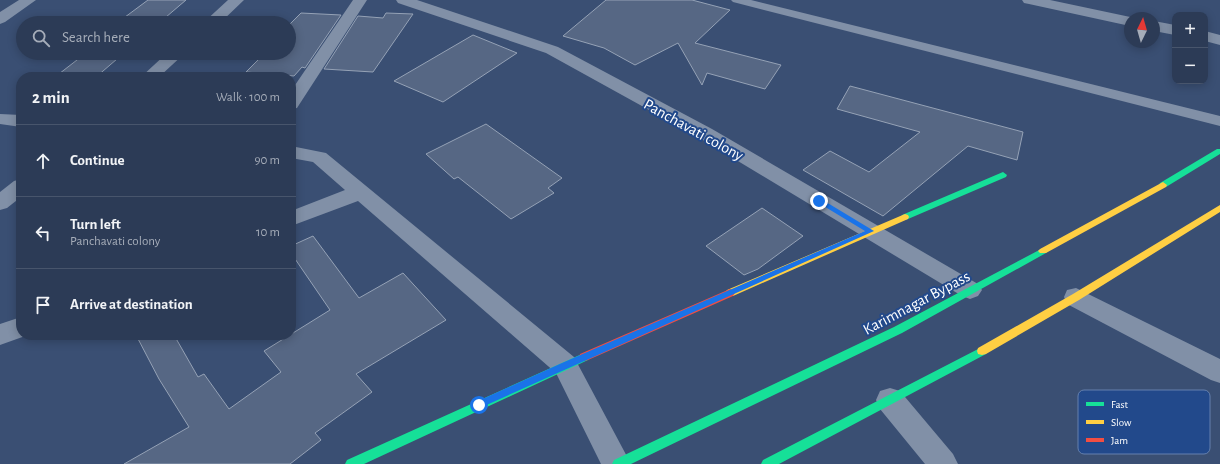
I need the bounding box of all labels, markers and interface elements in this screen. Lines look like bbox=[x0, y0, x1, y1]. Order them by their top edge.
north arrow bbox=[1124, 12, 1160, 48]
map controls bbox=[1172, 12, 1208, 84]
button: + bbox=[1172, 12, 1208, 48]
search box bbox=[16, 16, 296, 60]
icon: search bbox=[30, 27, 52, 49]
text: Search here bbox=[62, 30, 130, 45]
button: − bbox=[1172, 48, 1208, 84]
text: 2 min bbox=[32, 89, 70, 106]
text: Walk · 100 m bbox=[216, 91, 280, 104]
street label: Panchavati colony bbox=[641, 96, 746, 165]
icon: ahead bbox=[32, 150, 54, 172]
text: Continue bbox=[70, 153, 125, 168]
text: 90 m bbox=[254, 154, 280, 167]
route end bbox=[810, 192, 828, 210]
text: Turn left bbox=[70, 217, 121, 232]
icon: left bbox=[32, 222, 54, 244]
text: 10 m bbox=[256, 226, 280, 239]
text: Panchavati colony bbox=[70, 235, 160, 248]
street label: Karimnagar Bypass bbox=[860, 268, 973, 339]
icon: arrive bbox=[32, 294, 54, 316]
text: Arrive at destination bbox=[70, 297, 193, 312]
legend bbox=[1078, 390, 1210, 454]
route start bbox=[470, 396, 488, 414]
text: Fast bbox=[1111, 399, 1129, 410]
text: Slow bbox=[1111, 417, 1132, 428]
text: Jam bbox=[1111, 435, 1128, 446]

